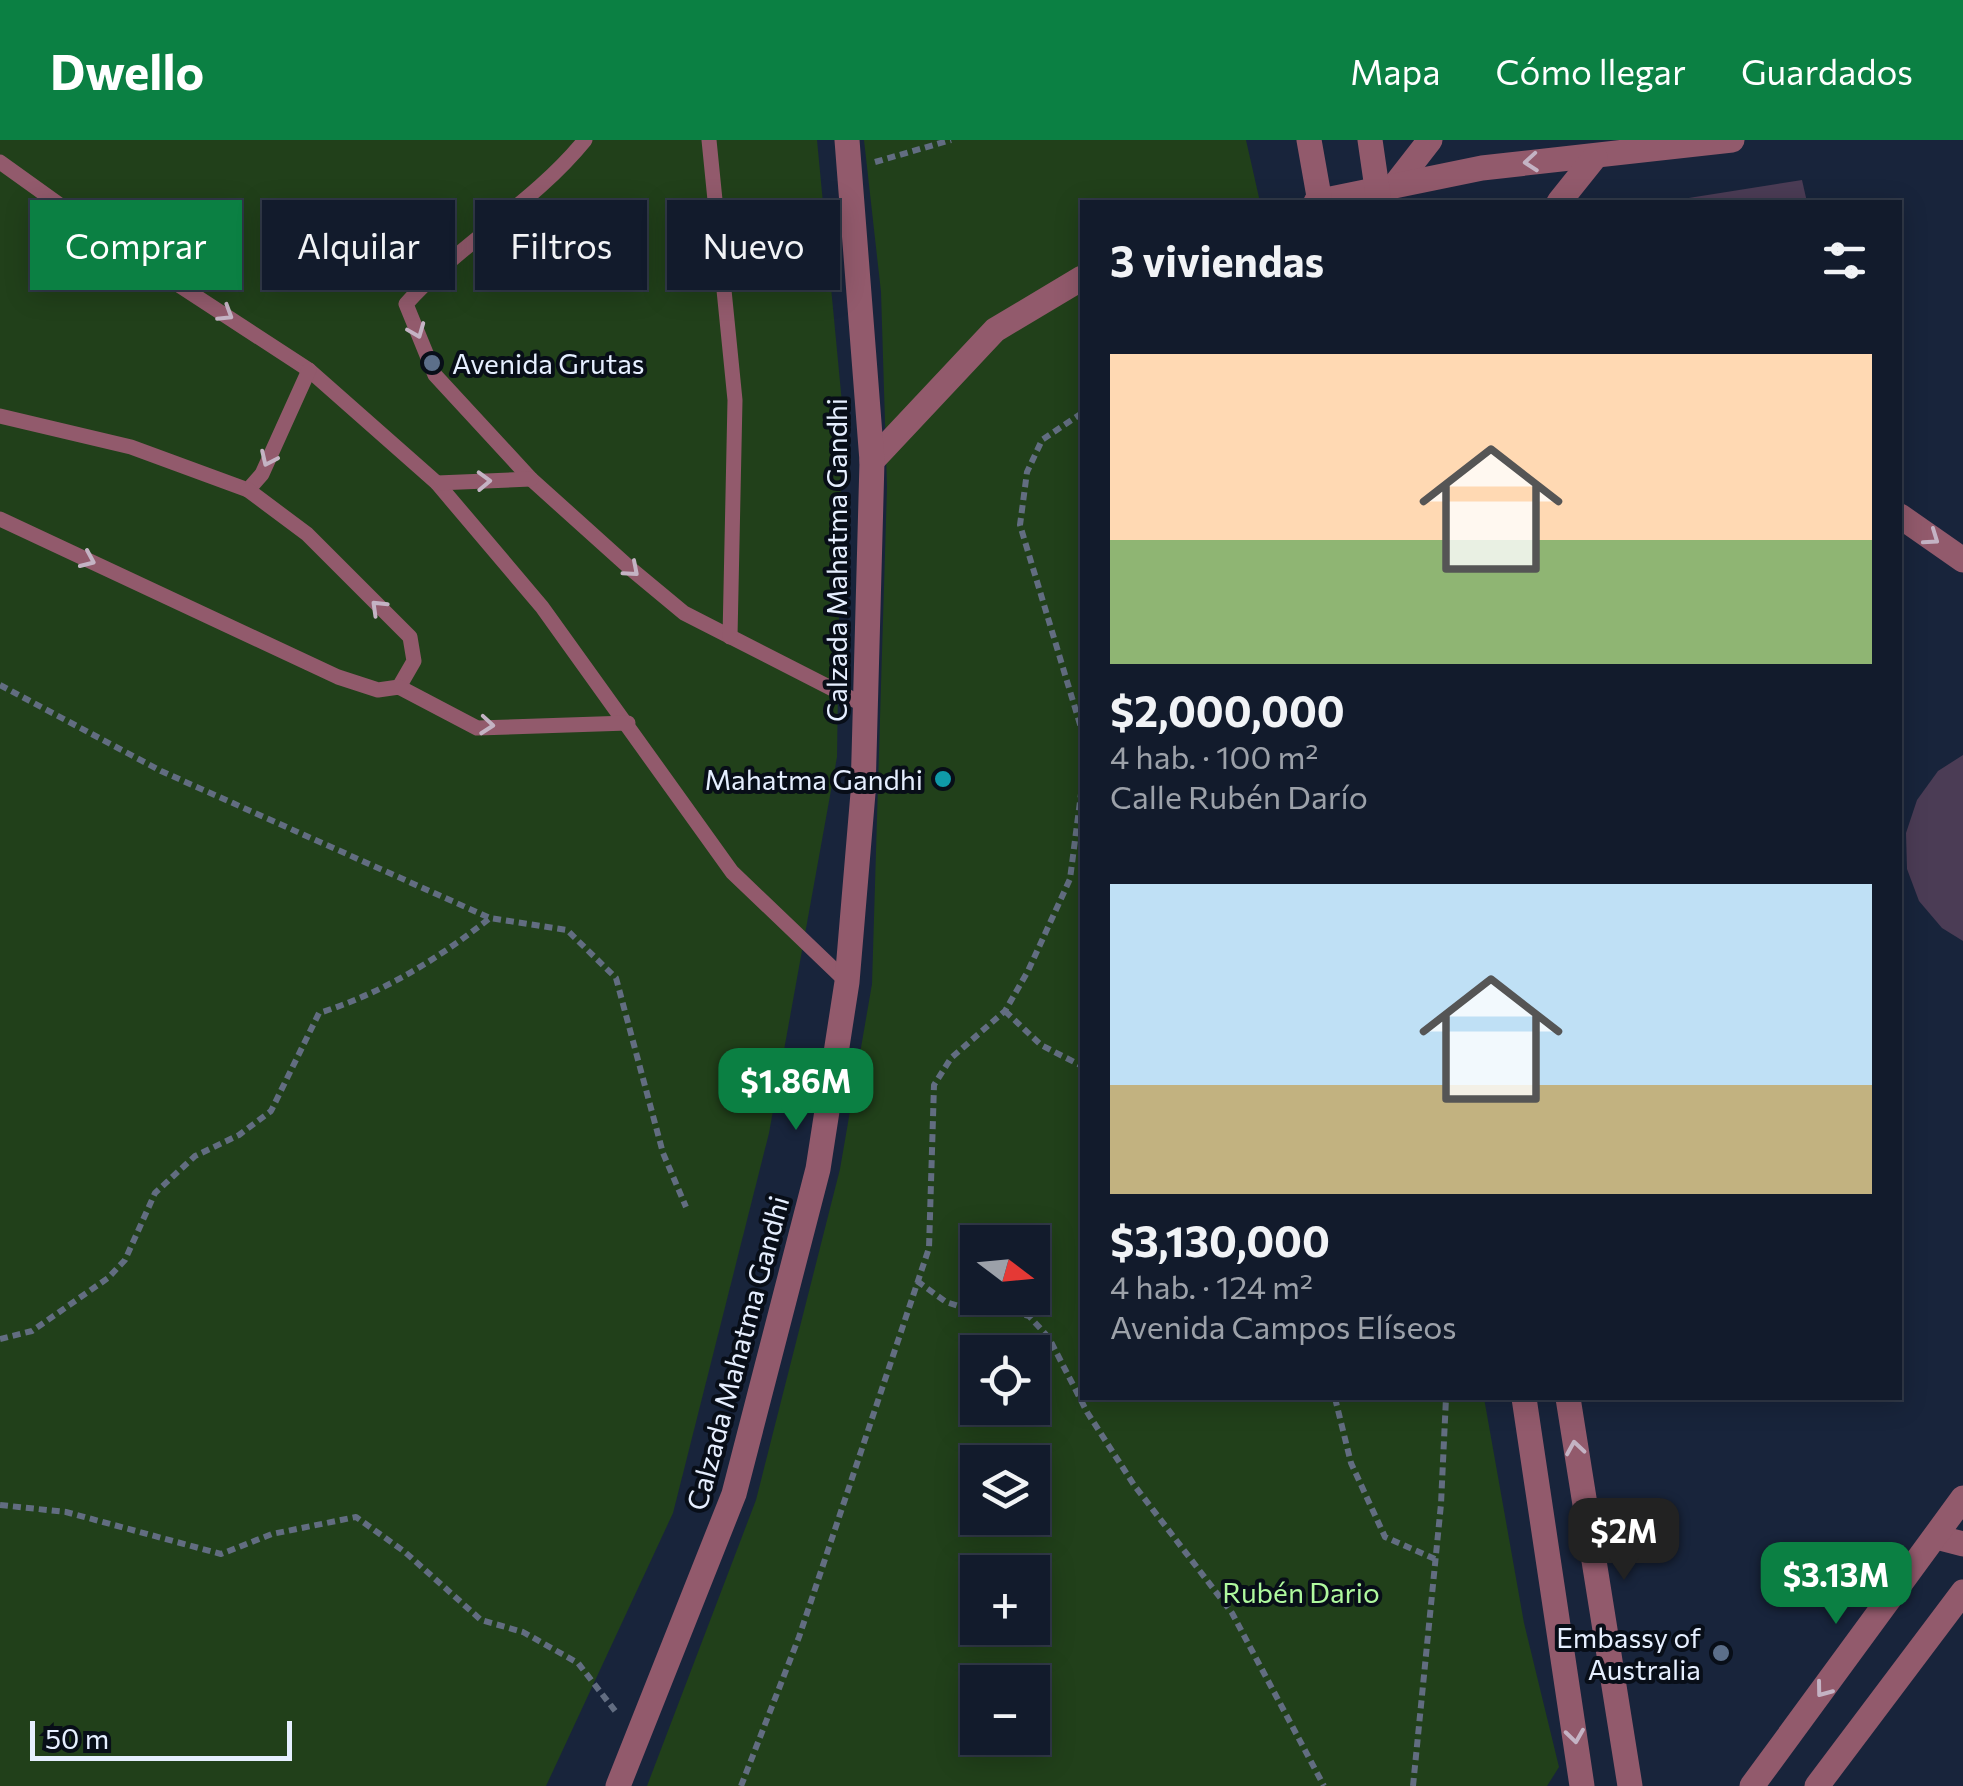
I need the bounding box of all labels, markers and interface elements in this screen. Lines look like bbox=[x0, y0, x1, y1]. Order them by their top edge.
text: Dwello bbox=[50, 41, 204, 100]
text: Mapa bbox=[1350, 49, 1441, 92]
text: Cómo llegar bbox=[1496, 49, 1686, 92]
text: Guardados bbox=[1741, 49, 1913, 92]
one-way arrow bbox=[1522, 151, 1538, 173]
chip: Comprar bbox=[30, 200, 242, 290]
chip: Alquilar bbox=[262, 200, 455, 290]
chip: Filtros bbox=[475, 200, 647, 290]
chip: Nuevo bbox=[667, 200, 840, 290]
icon: filters bbox=[1817, 233, 1872, 288]
text: 3 viviendas bbox=[1110, 234, 1324, 286]
one-way arrow bbox=[215, 301, 233, 320]
one-way arrow bbox=[406, 321, 426, 339]
place label: Avenida Grutas bbox=[452, 346, 645, 380]
marker: Avenida Grutas bbox=[421, 352, 443, 374]
street label: Calzada Mahatma Gandhi bbox=[819, 398, 853, 722]
icon: home bbox=[1401, 419, 1581, 599]
one-way arrow bbox=[261, 449, 281, 467]
one-way arrow bbox=[476, 471, 492, 492]
one-way arrow bbox=[1920, 526, 1939, 544]
one-way arrow bbox=[78, 548, 96, 568]
one-way arrow bbox=[620, 558, 639, 576]
one-way arrow bbox=[372, 601, 390, 619]
text: $2,000,000 bbox=[1110, 684, 1345, 736]
one-way arrow bbox=[479, 714, 495, 736]
text: 4 hab. · 100 m² bbox=[1110, 736, 1318, 776]
place label: Mahatma Gandhi bbox=[705, 762, 923, 796]
marker: Mahatma Gandhi bbox=[932, 768, 954, 790]
text: Calle Rubén Darío bbox=[1110, 776, 1368, 816]
icon: home bbox=[1401, 949, 1581, 1129]
pin: $1.86M bbox=[715, 1048, 877, 1133]
text: $1.86M bbox=[740, 1060, 852, 1100]
street label: Calzada Mahatma Gandhi bbox=[679, 1192, 795, 1514]
text: $3,130,000 bbox=[1110, 1214, 1330, 1266]
north arrow bbox=[960, 1225, 1050, 1315]
map controls bbox=[960, 1225, 1050, 1755]
text: 4 hab. · 124 m² bbox=[1110, 1266, 1313, 1306]
text: Avenida Campos Elíseos bbox=[1110, 1306, 1457, 1346]
button: locate bbox=[960, 1335, 1050, 1425]
one-way arrow bbox=[1566, 1440, 1587, 1457]
button: layers bbox=[960, 1445, 1050, 1535]
pin: $2M bbox=[1576, 1498, 1672, 1583]
text: $2M bbox=[1590, 1510, 1658, 1550]
pin: $3.13M bbox=[1755, 1542, 1917, 1627]
text: $3.13M bbox=[1783, 1554, 1889, 1594]
button: + bbox=[960, 1555, 1050, 1645]
park label: Rubén Dario bbox=[1222, 1575, 1380, 1609]
place label: Embassy of Australia bbox=[1556, 1620, 1701, 1686]
marker: Embassy of Australia bbox=[1710, 1642, 1732, 1664]
button: − bbox=[960, 1665, 1050, 1755]
one-way arrow bbox=[1818, 1679, 1835, 1697]
scale bar bbox=[30, 1716, 292, 1760]
text: 50 m bbox=[45, 1721, 109, 1755]
one-way arrow bbox=[1563, 1728, 1584, 1745]

